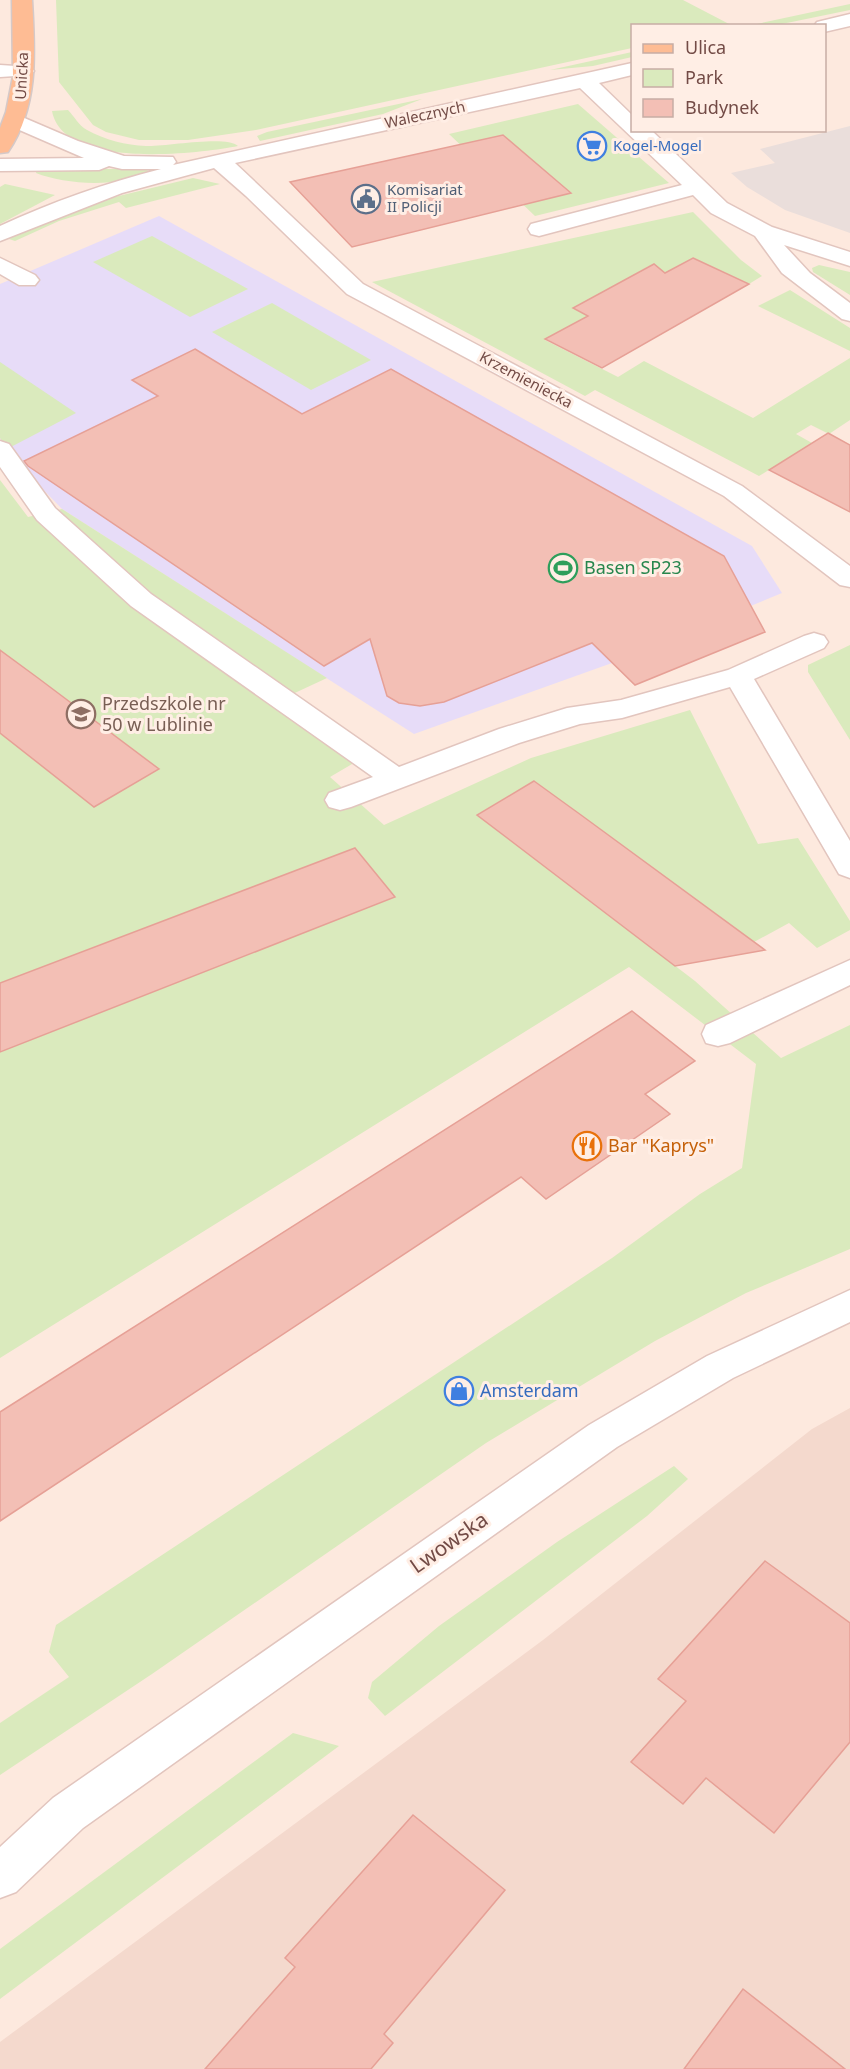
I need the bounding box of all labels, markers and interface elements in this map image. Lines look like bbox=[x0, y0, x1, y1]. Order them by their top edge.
legend bbox=[631, 24, 826, 132]
text: Ulica bbox=[685, 35, 726, 59]
street label: Unicka bbox=[10, 52, 32, 100]
text: Park bbox=[685, 65, 723, 89]
text: Budynek bbox=[685, 95, 759, 119]
street label: Walecznych bbox=[383, 96, 467, 132]
supermarket icon: Kogel-Mogel bbox=[576, 130, 608, 162]
place label: Kogel-Mogel bbox=[613, 135, 702, 155]
place label: Komisariat II Policji bbox=[387, 179, 463, 216]
public building icon: Komisariat II Policji bbox=[350, 183, 382, 215]
street label: Krzemieniecka bbox=[476, 346, 576, 412]
sports icon: Basen SP23 bbox=[547, 552, 579, 584]
place label: Basen SP23 bbox=[584, 555, 682, 579]
place label: Przedszkole nr 50 w Lublinie bbox=[102, 691, 226, 736]
school or university icon: Przedszkole nr 50 w Lublinie bbox=[65, 698, 97, 730]
restaurant icon: Bar "Kaprys" bbox=[571, 1130, 603, 1162]
place label: Bar "Kaprys" bbox=[608, 1133, 714, 1157]
shop icon: Amsterdam bbox=[443, 1375, 475, 1407]
place label: Amsterdam bbox=[480, 1378, 579, 1402]
street label: Lwowska bbox=[404, 1505, 493, 1579]

